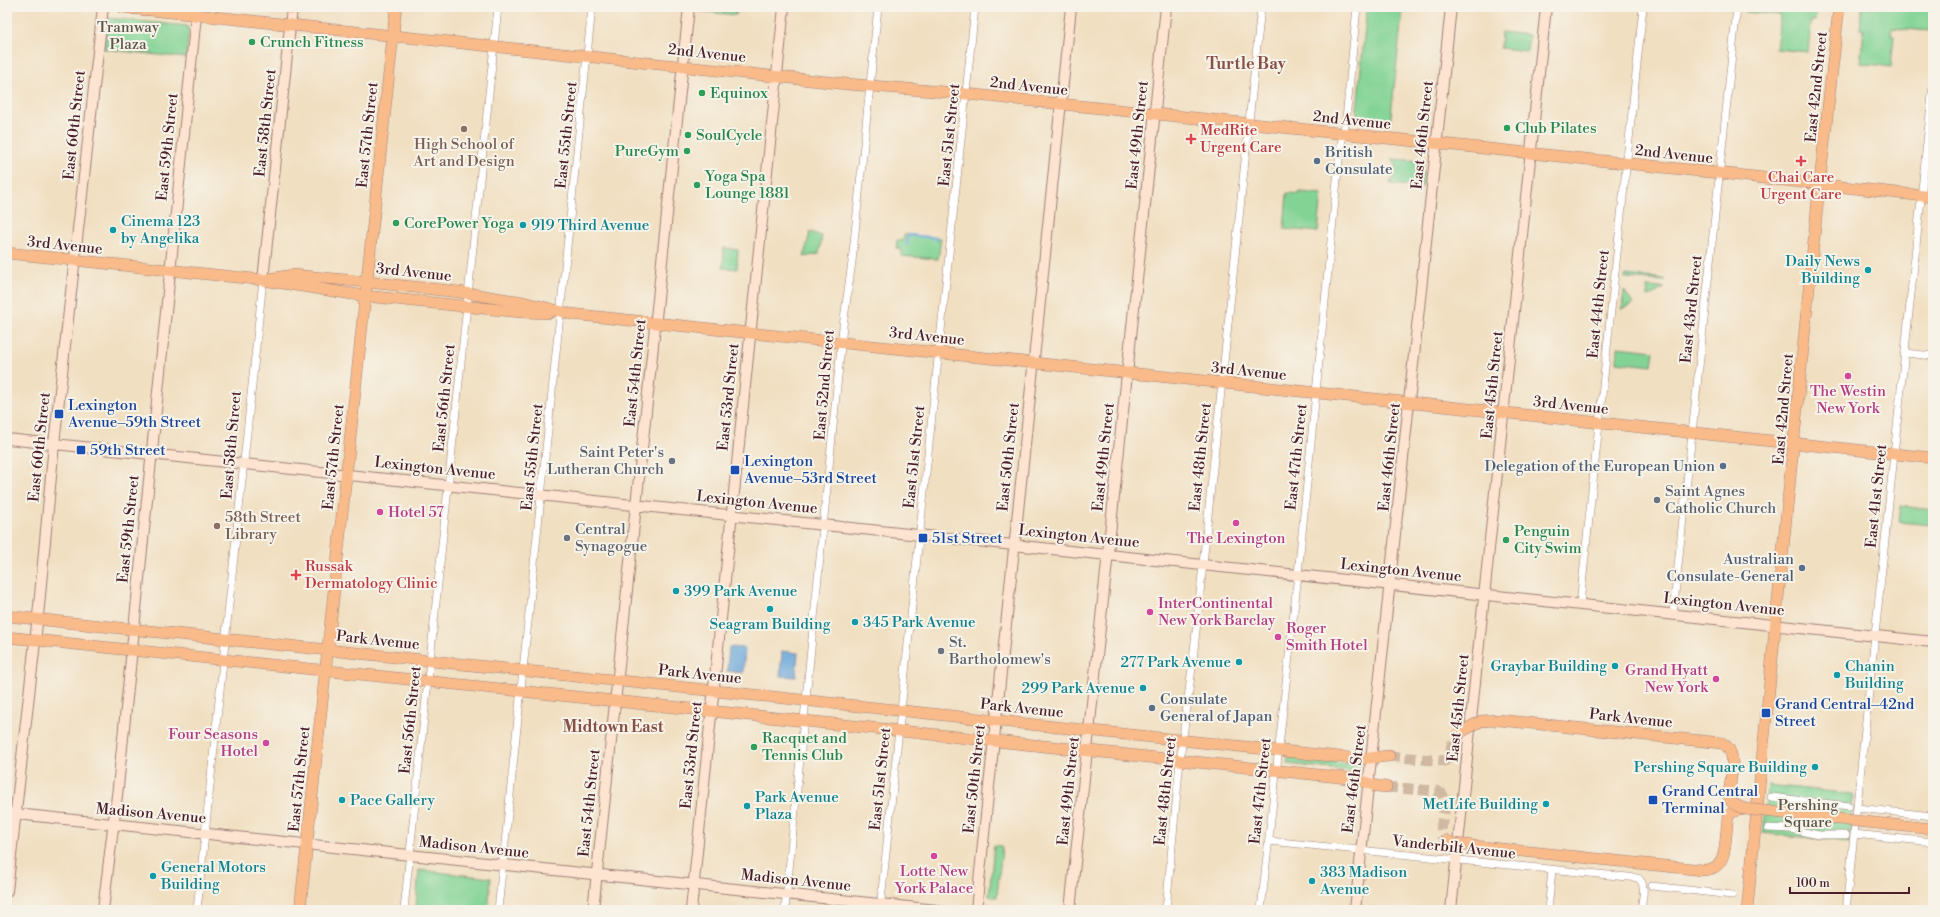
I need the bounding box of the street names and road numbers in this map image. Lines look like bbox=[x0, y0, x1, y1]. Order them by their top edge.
street label: East 42nd Street bbox=[1801, 30, 1832, 144]
street label: 2nd Avenue bbox=[667, 40, 747, 67]
street label: East 58th Street bbox=[250, 67, 281, 178]
street label: East 60th Street bbox=[59, 69, 90, 181]
street label: 2nd Avenue bbox=[989, 73, 1069, 100]
street label: East 49th Street bbox=[1122, 79, 1153, 190]
street label: East 46th Street bbox=[1407, 79, 1438, 190]
street label: East 57th Street bbox=[352, 80, 383, 189]
street label: East 55th Street bbox=[551, 80, 582, 190]
street label: East 51st Street bbox=[935, 82, 964, 188]
street label: East 59th Street bbox=[152, 91, 183, 202]
street label: 2nd Avenue bbox=[1312, 107, 1392, 134]
street label: 2nd Avenue bbox=[1634, 141, 1714, 168]
street label: 3rd Avenue bbox=[26, 232, 104, 259]
street label: East 44th Street bbox=[1583, 248, 1614, 359]
street label: East 43rd Street bbox=[1676, 253, 1707, 364]
street label: 3rd Avenue bbox=[375, 259, 453, 286]
street label: East 54th Street bbox=[620, 317, 651, 428]
street label: 3rd Avenue bbox=[888, 323, 966, 350]
street label: East 52nd Street bbox=[810, 328, 839, 441]
street label: East 45th Street bbox=[1477, 329, 1508, 440]
street label: East 56th Street bbox=[429, 342, 460, 453]
street label: East 53rd Street bbox=[713, 342, 744, 452]
street label: East 42nd Street bbox=[1769, 352, 1798, 466]
street label: 3rd Avenue bbox=[1210, 358, 1288, 385]
street label: East 58th Street bbox=[217, 389, 246, 500]
street label: East 60th Street bbox=[24, 391, 55, 503]
street label: 3rd Avenue bbox=[1532, 392, 1610, 419]
street label: East 50th Street bbox=[993, 401, 1024, 513]
street label: East 49th Street bbox=[1088, 401, 1119, 512]
street label: East 48th Street bbox=[1185, 401, 1216, 512]
street label: East 46th Street bbox=[1374, 401, 1405, 512]
street label: East 57th Street bbox=[318, 402, 349, 511]
street label: East 55th Street bbox=[517, 402, 548, 512]
street label: East 47th Street bbox=[1281, 402, 1312, 511]
street label: East 51st Street bbox=[900, 404, 929, 510]
street label: East 41st Street bbox=[1862, 443, 1891, 549]
street label: Lexington Avenue bbox=[373, 453, 496, 484]
street label: East 59th Street bbox=[113, 473, 144, 584]
street label: Lexington Avenue bbox=[695, 487, 818, 518]
street label: Lexington Avenue bbox=[1017, 521, 1140, 552]
street label: Lexington Avenue bbox=[1339, 555, 1462, 586]
street label: Lexington Avenue bbox=[1662, 589, 1785, 620]
street label: Park Avenue bbox=[335, 627, 421, 654]
street label: East 45th Street bbox=[1443, 652, 1474, 763]
street label: Park Avenue bbox=[657, 661, 743, 688]
street label: East 56th Street bbox=[395, 664, 426, 775]
street label: Park Avenue bbox=[979, 695, 1065, 722]
street label: East 53rd Street bbox=[676, 700, 707, 810]
street label: Park Avenue bbox=[1588, 705, 1674, 732]
street label: East 50th Street bbox=[959, 723, 990, 835]
street label: East 46th Street bbox=[1338, 723, 1371, 834]
street label: East 57th Street bbox=[284, 724, 315, 833]
street label: East 51st Street bbox=[866, 726, 895, 832]
street label: East 49th Street bbox=[1053, 735, 1084, 846]
street label: East 48th Street bbox=[1150, 735, 1181, 846]
street label: East 47th Street bbox=[1245, 736, 1276, 845]
street label: East 54th Street bbox=[574, 747, 605, 858]
street label: Madison Avenue bbox=[95, 799, 207, 828]
street label: Vanderbilt Avenue bbox=[1390, 831, 1517, 863]
street label: Madison Avenue bbox=[418, 832, 530, 863]
street label: Madison Avenue bbox=[740, 865, 852, 896]

